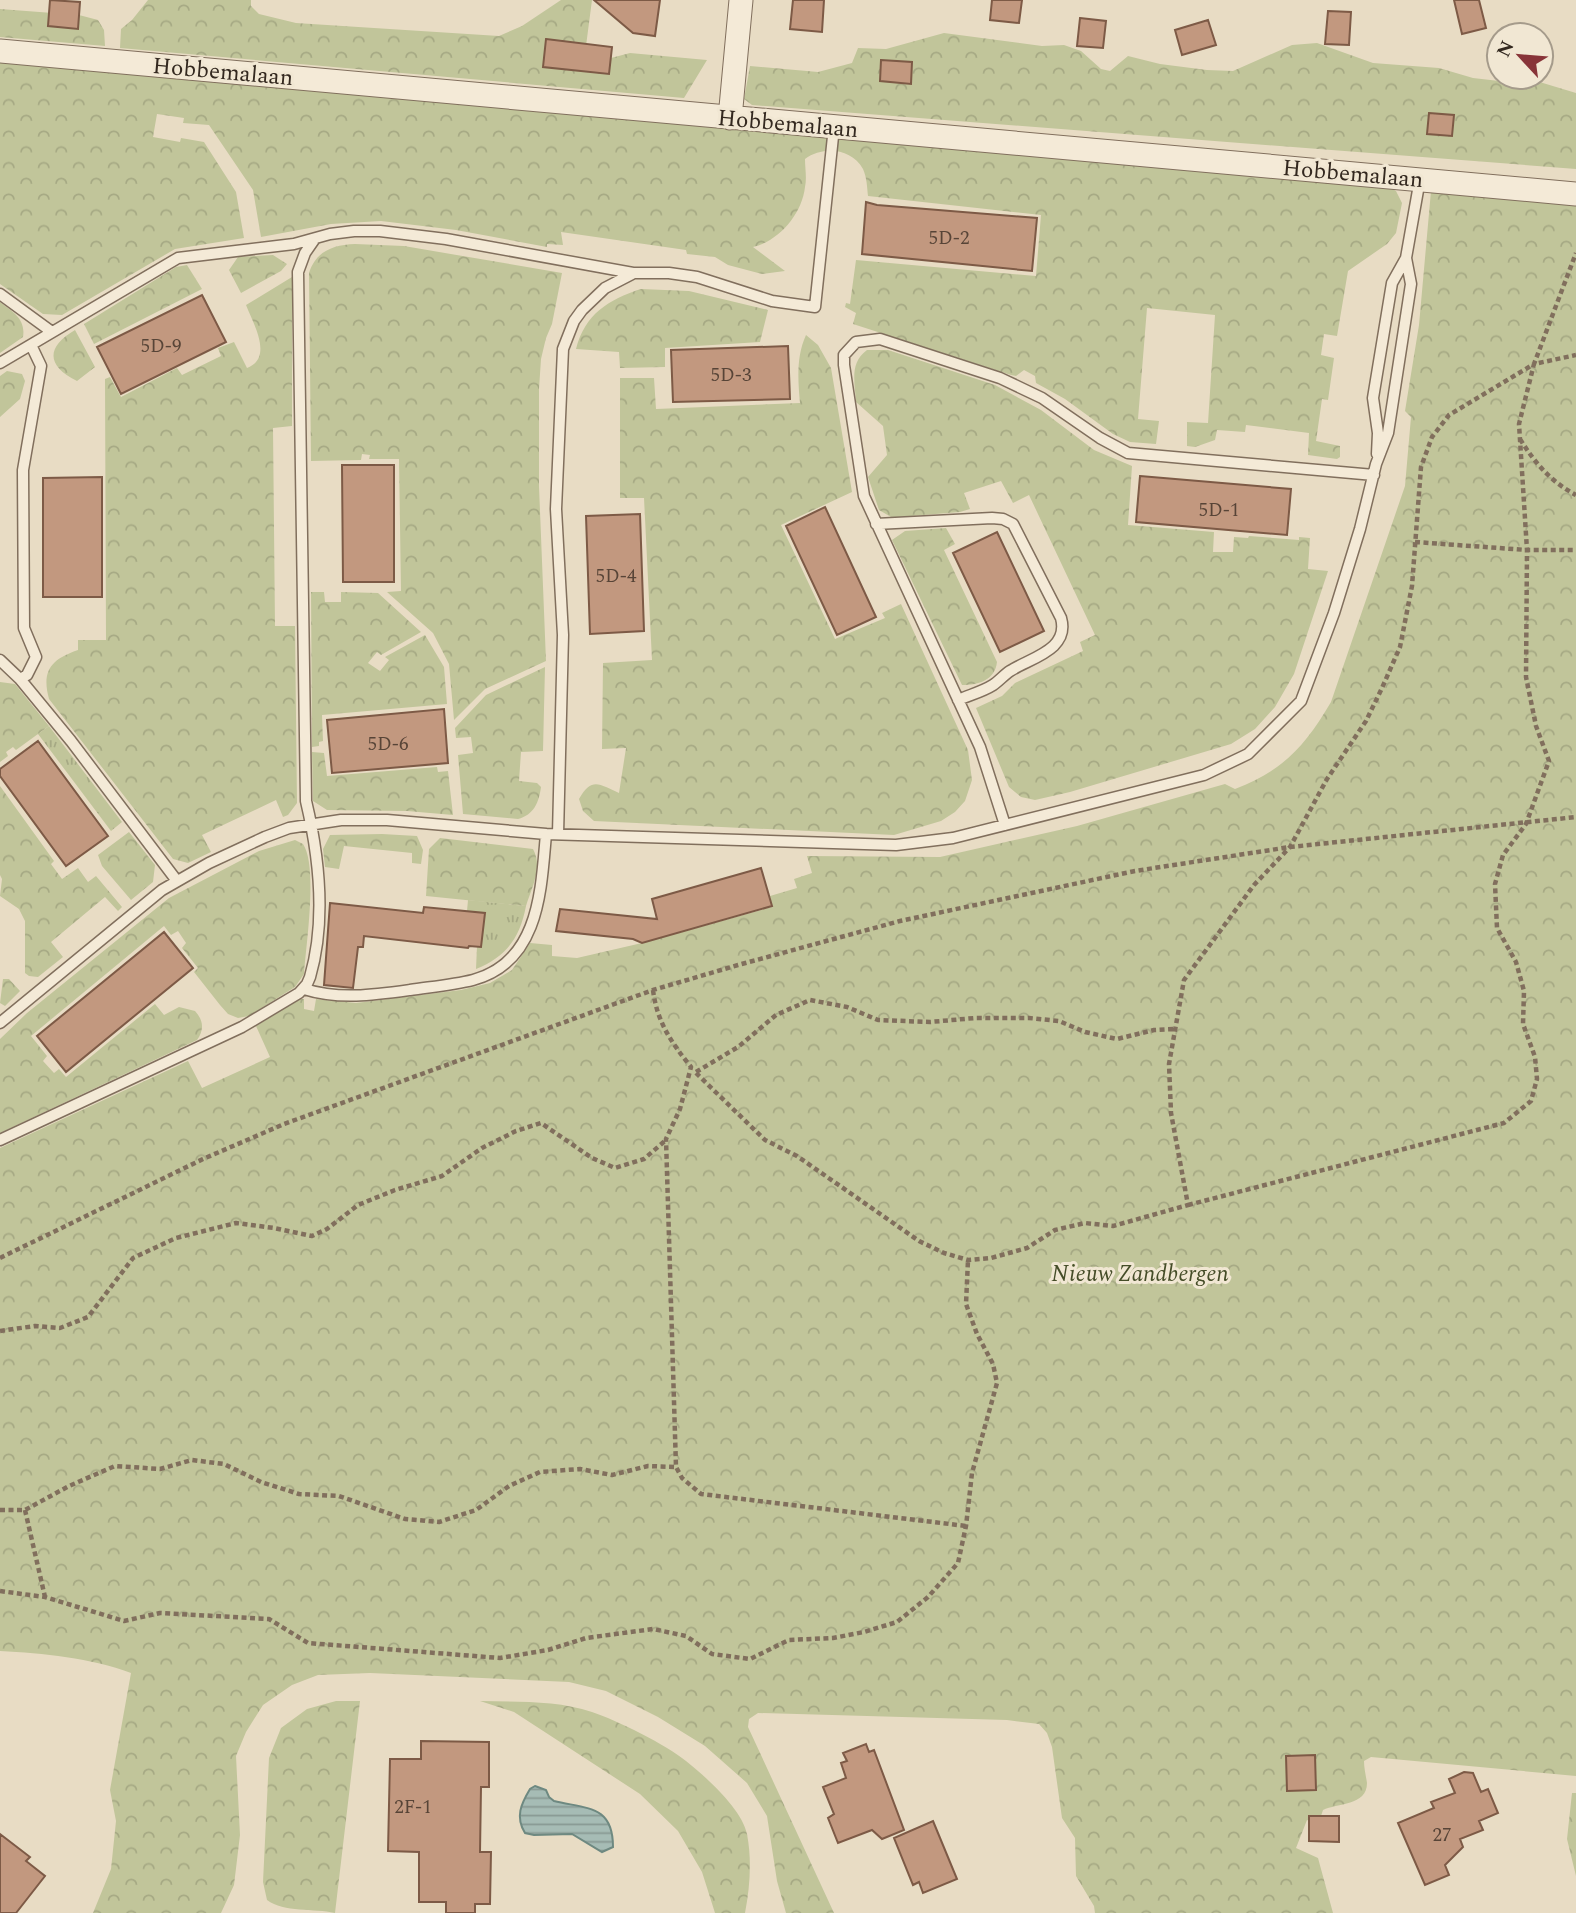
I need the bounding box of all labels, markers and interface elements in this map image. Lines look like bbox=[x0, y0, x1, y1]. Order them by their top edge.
north arrow bbox=[1485, 21, 1555, 91]
text: N bbox=[1490, 36, 1523, 63]
street label: Hobbemalaan bbox=[151, 49, 295, 96]
street label: Hobbemalaan bbox=[716, 101, 860, 148]
street label: Hobbemalaan bbox=[1281, 151, 1425, 198]
house number: 5D-2 bbox=[929, 224, 969, 253]
house number: 5D-9 bbox=[141, 332, 181, 361]
house number: 5D-3 bbox=[711, 361, 752, 390]
house number: 5D-1 bbox=[1199, 496, 1239, 525]
house number: 5D-4 bbox=[596, 562, 637, 591]
house number: 5D-6 bbox=[368, 730, 408, 759]
park label: Nieuw Zandbergen bbox=[1051, 1257, 1229, 1292]
house number: 2F-1 bbox=[394, 1793, 432, 1822]
house number: 27 bbox=[1432, 1821, 1452, 1850]

